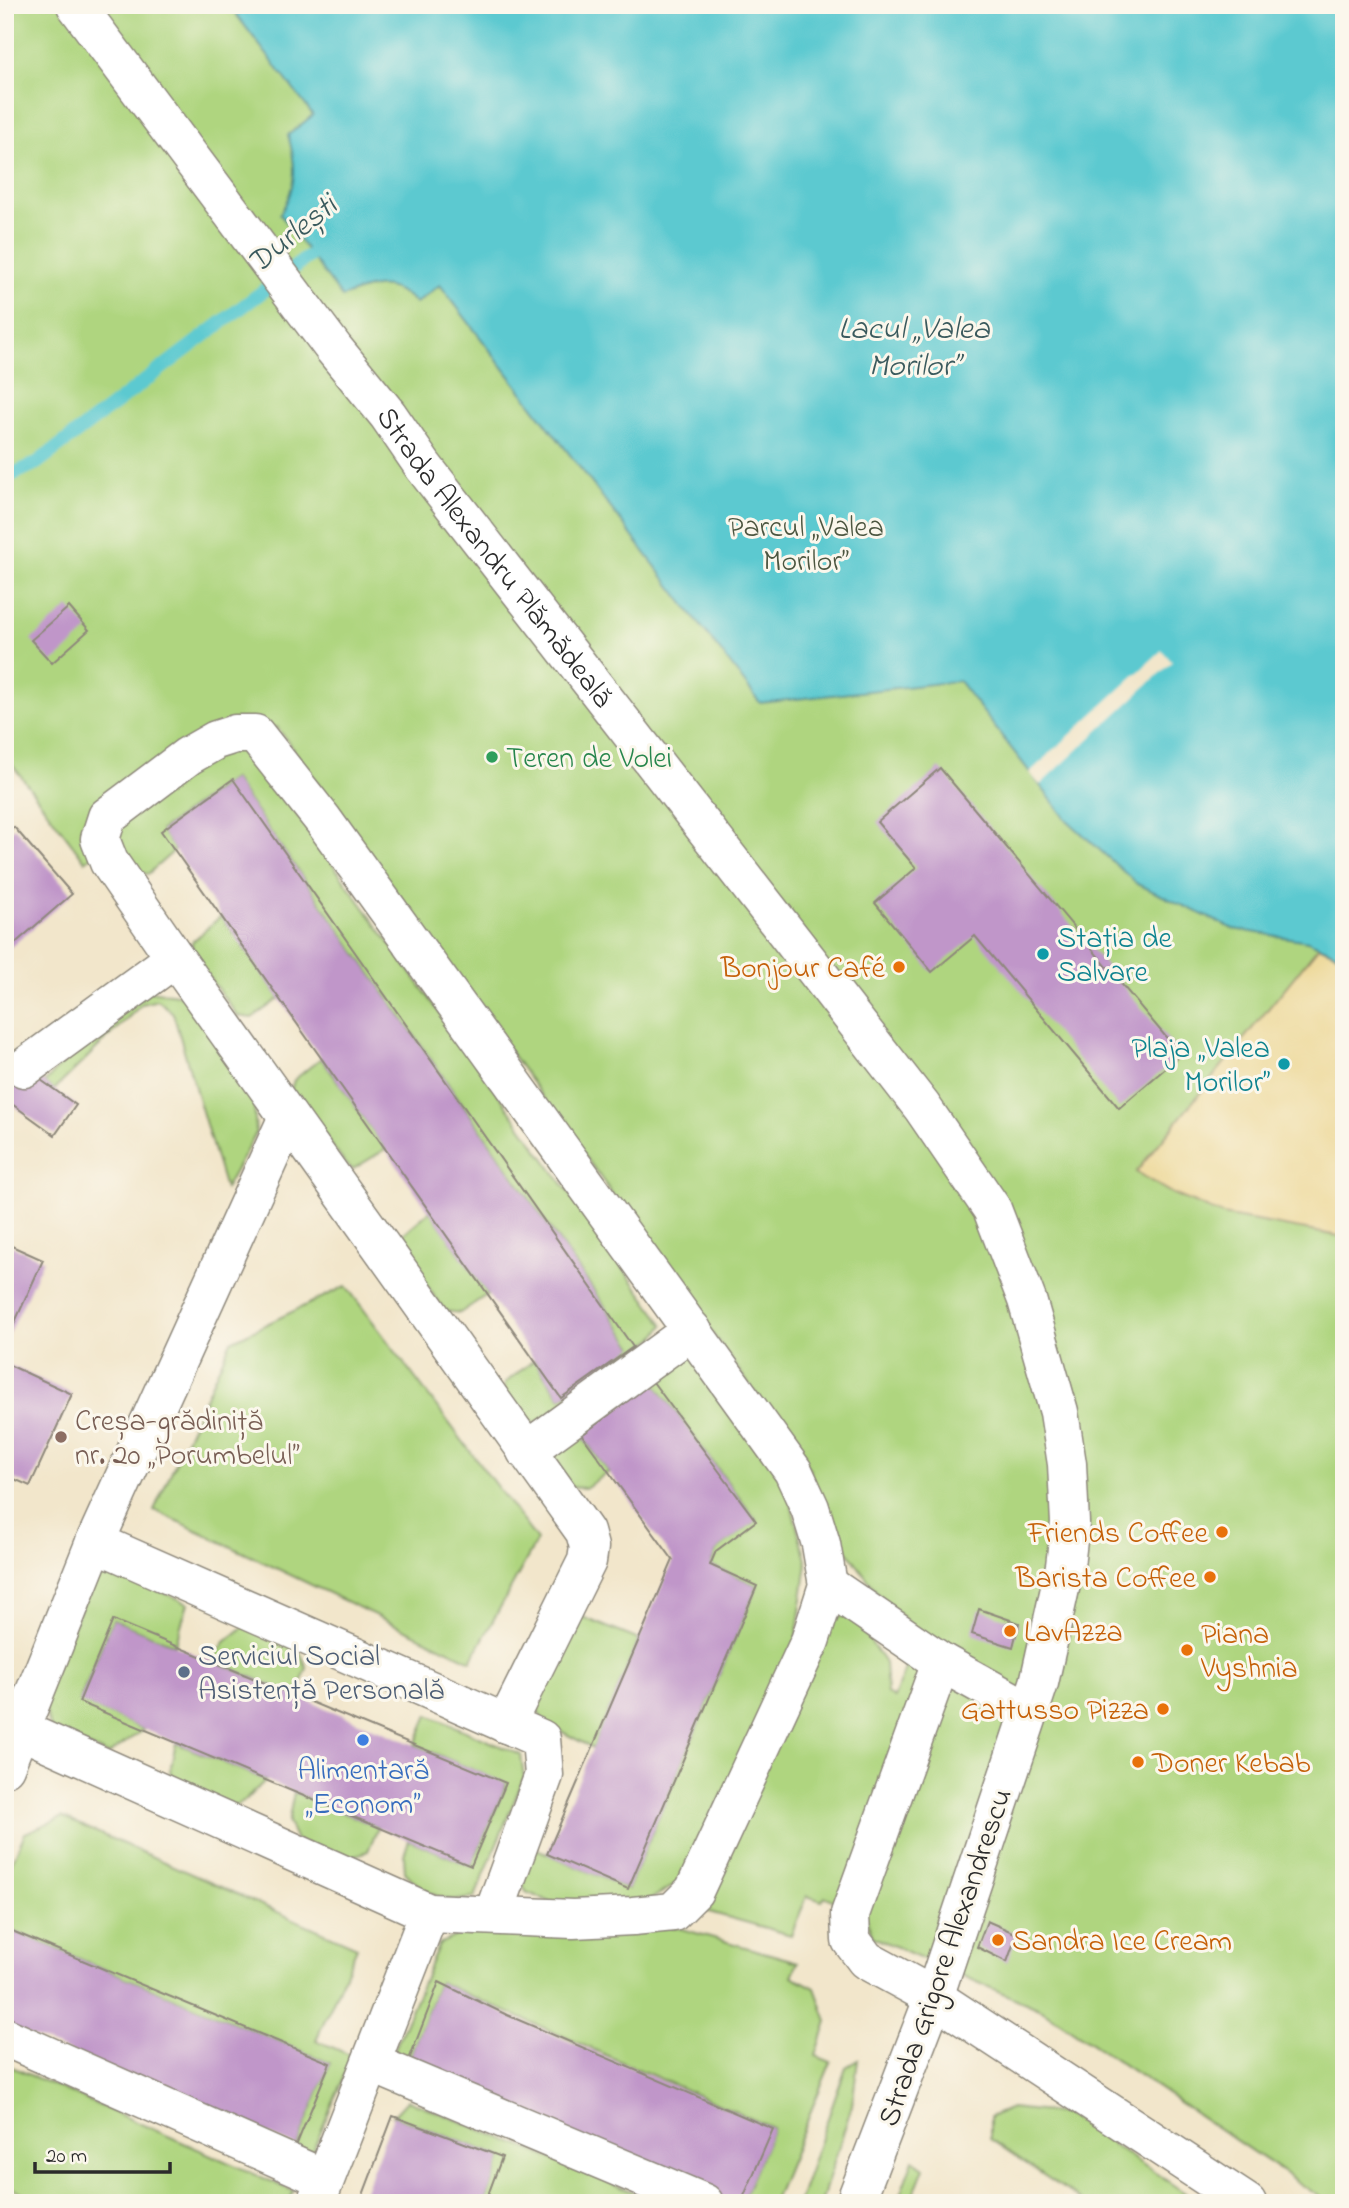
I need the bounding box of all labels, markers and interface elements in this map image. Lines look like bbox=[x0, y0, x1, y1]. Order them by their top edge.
water label: Durlești bbox=[238, 183, 351, 287]
water label: Lacul „Valea Morilor” bbox=[838, 307, 991, 391]
street label: Strada Alexandru Plămădeală bbox=[364, 399, 622, 718]
park label: Parcul „Valea Morilor” bbox=[728, 507, 884, 585]
place label: Teren de Volei bbox=[506, 738, 672, 782]
marker: Teren de Volei bbox=[484, 749, 500, 765]
place label: Stația de Salvare bbox=[1057, 918, 1173, 996]
marker: Stația de Salvare bbox=[1035, 946, 1051, 962]
place label: Bonjour Café bbox=[720, 948, 886, 992]
marker: Bonjour Café bbox=[891, 959, 907, 975]
place label: Plaja „Valea Morilor” bbox=[1131, 1028, 1270, 1106]
marker: Plaja „Valea Morilor” bbox=[1276, 1056, 1292, 1072]
place label: Creșa-grădiniță nr. 20 „Porumbelul” bbox=[75, 1401, 299, 1479]
marker: Creșa-grădiniță nr. 20 „Porumbelul” bbox=[53, 1429, 69, 1445]
place label: Friends Coffee bbox=[1027, 1513, 1209, 1557]
marker: Friends Coffee bbox=[1214, 1524, 1230, 1540]
place label: Barista Coffee bbox=[1014, 1558, 1197, 1602]
marker: Barista Coffee bbox=[1202, 1569, 1218, 1585]
place label: LavAzza bbox=[1024, 1612, 1123, 1656]
place label: Piana Vyshnia bbox=[1200, 1614, 1298, 1692]
marker: LavAzza bbox=[1002, 1623, 1018, 1639]
place label: Serviciul Social Asistență Personală bbox=[198, 1636, 444, 1714]
marker: Piana Vyshnia bbox=[1179, 1642, 1195, 1658]
marker: Serviciul Social Asistență Personală bbox=[176, 1664, 192, 1680]
place label: Gattusso Pizza bbox=[961, 1690, 1149, 1734]
marker: Gattusso Pizza bbox=[1155, 1701, 1171, 1717]
marker: Alimentară „Econom” bbox=[355, 1732, 371, 1748]
place label: Doner Kebab bbox=[1151, 1743, 1311, 1787]
place label: Alimentară „Econom” bbox=[297, 1750, 429, 1828]
marker: Doner Kebab bbox=[1130, 1754, 1146, 1770]
street label: Strada Grigore Alexandrescu bbox=[868, 1783, 1025, 2133]
place label: Sandra Ice Cream bbox=[1012, 1921, 1232, 1965]
marker: Sandra Ice Cream bbox=[990, 1932, 1006, 1948]
scale bar bbox=[35, 2131, 170, 2175]
text: 20 m bbox=[46, 2142, 87, 2172]

